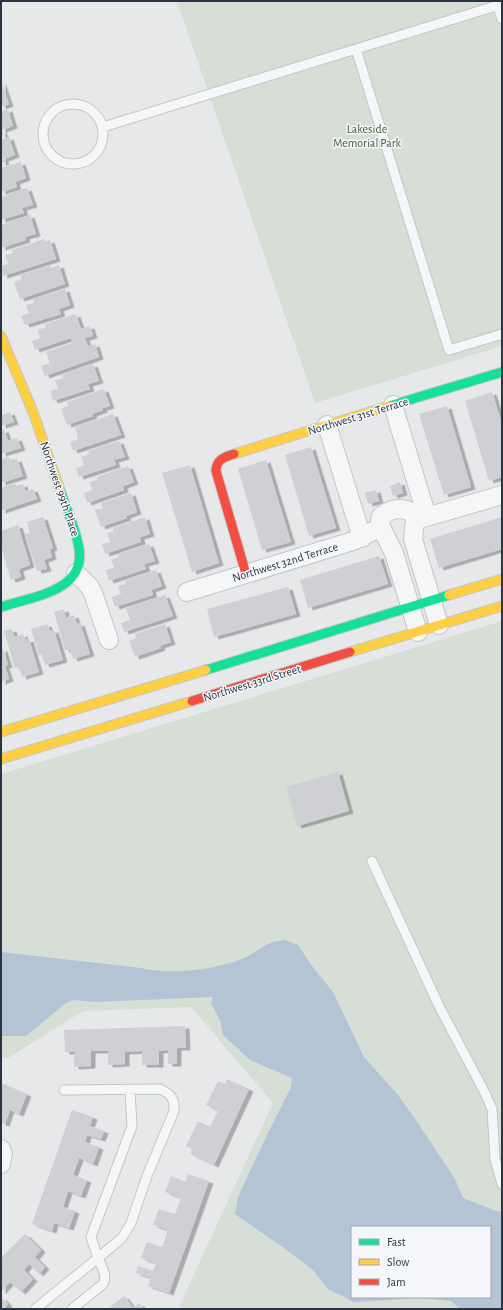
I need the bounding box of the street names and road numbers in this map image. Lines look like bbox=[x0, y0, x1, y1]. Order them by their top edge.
street label: Northwest 31st Terrace bbox=[306, 395, 410, 437]
street label: Northwest 99th Place bbox=[38, 440, 82, 538]
street label: Northwest 32nd Terrace bbox=[231, 540, 339, 584]
street label: Northwest 33rd Street bbox=[202, 662, 302, 704]

